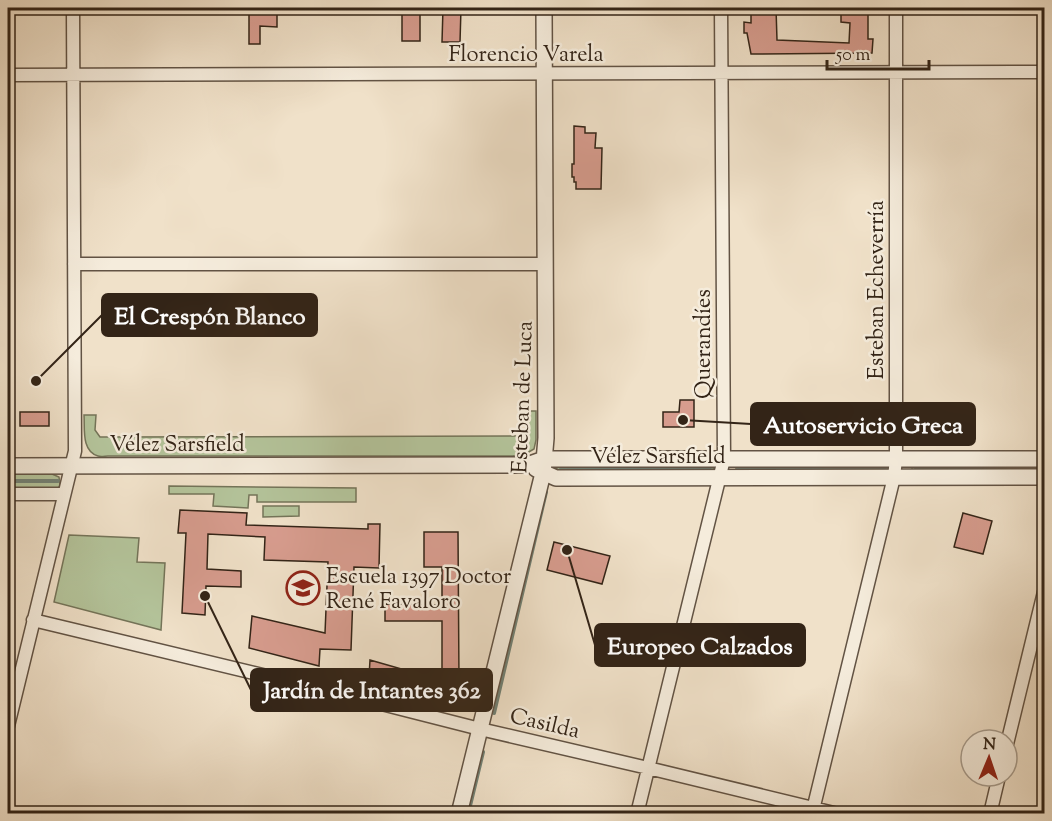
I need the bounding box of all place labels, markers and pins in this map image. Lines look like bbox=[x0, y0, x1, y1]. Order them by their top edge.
callout: El Crespón Blanco bbox=[102, 294, 317, 336]
callout: Autoservicio Greca bbox=[751, 403, 975, 445]
place label: Escuela 1397 Doctor René Favaloro bbox=[326, 562, 511, 619]
school or university icon: Escuela 1397 Doctor René Favaloro bbox=[285, 570, 321, 606]
callout: Europeo Calzados bbox=[595, 624, 805, 666]
callout: Jardín de Intantes 362 bbox=[251, 669, 492, 711]

